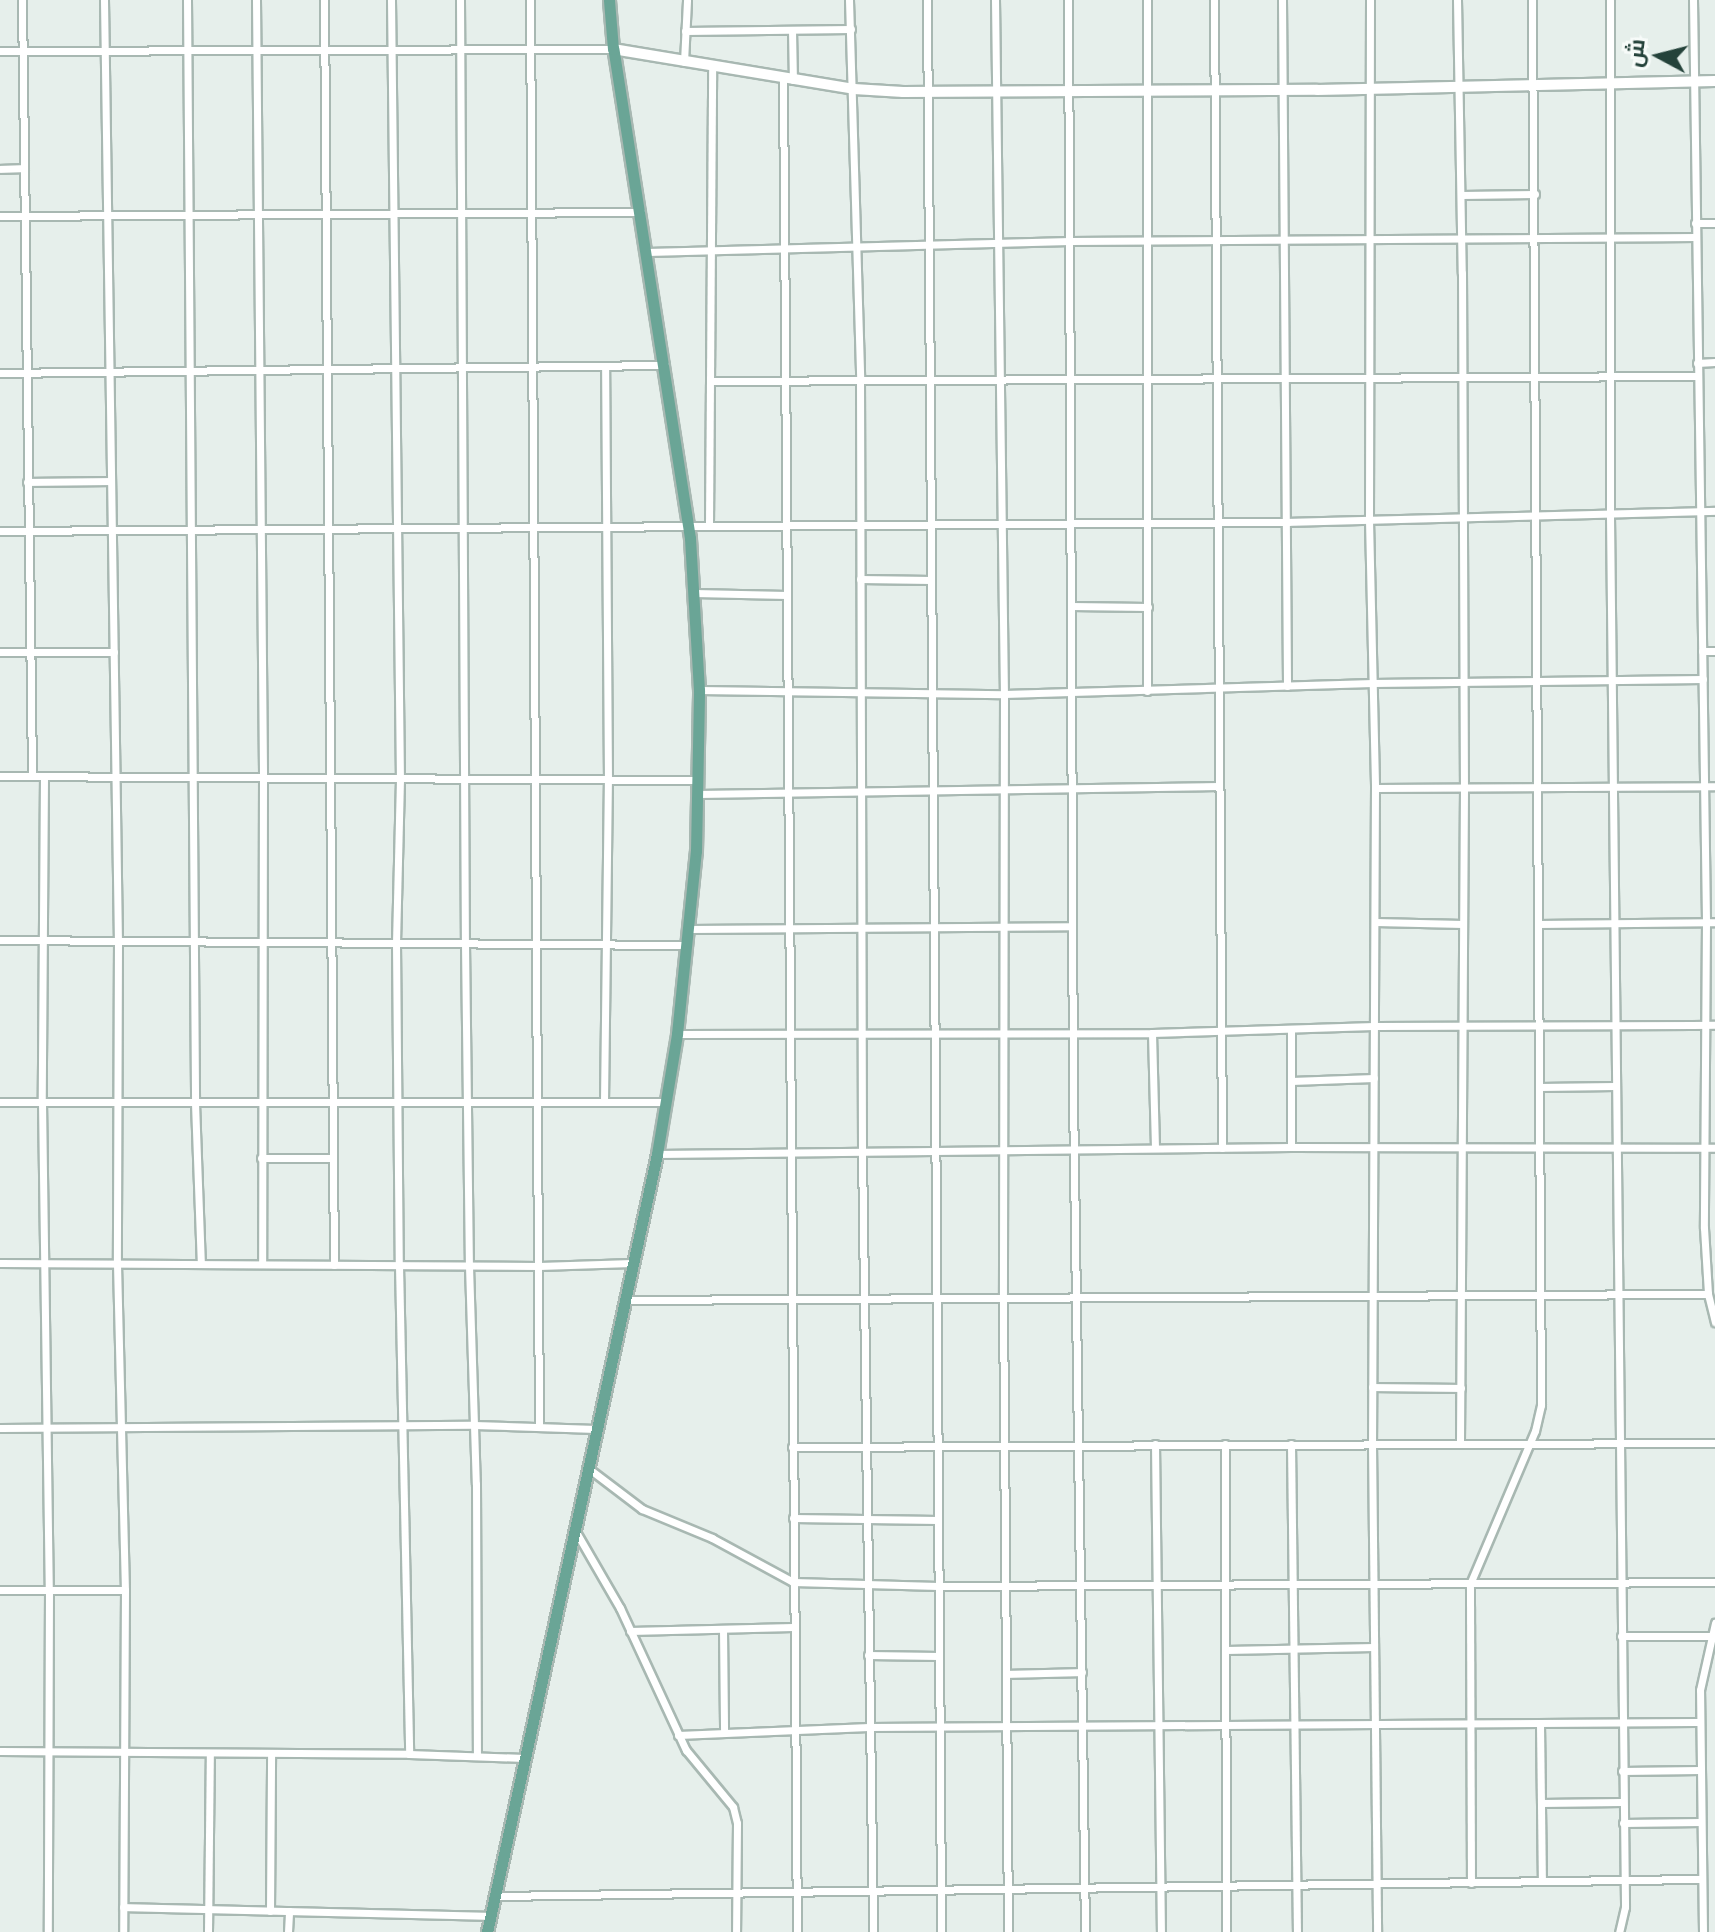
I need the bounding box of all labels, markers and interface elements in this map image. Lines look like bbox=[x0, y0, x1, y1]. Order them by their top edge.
north arrow bbox=[1619, 16, 1699, 96]
text: ش bbox=[1621, 37, 1650, 69]

